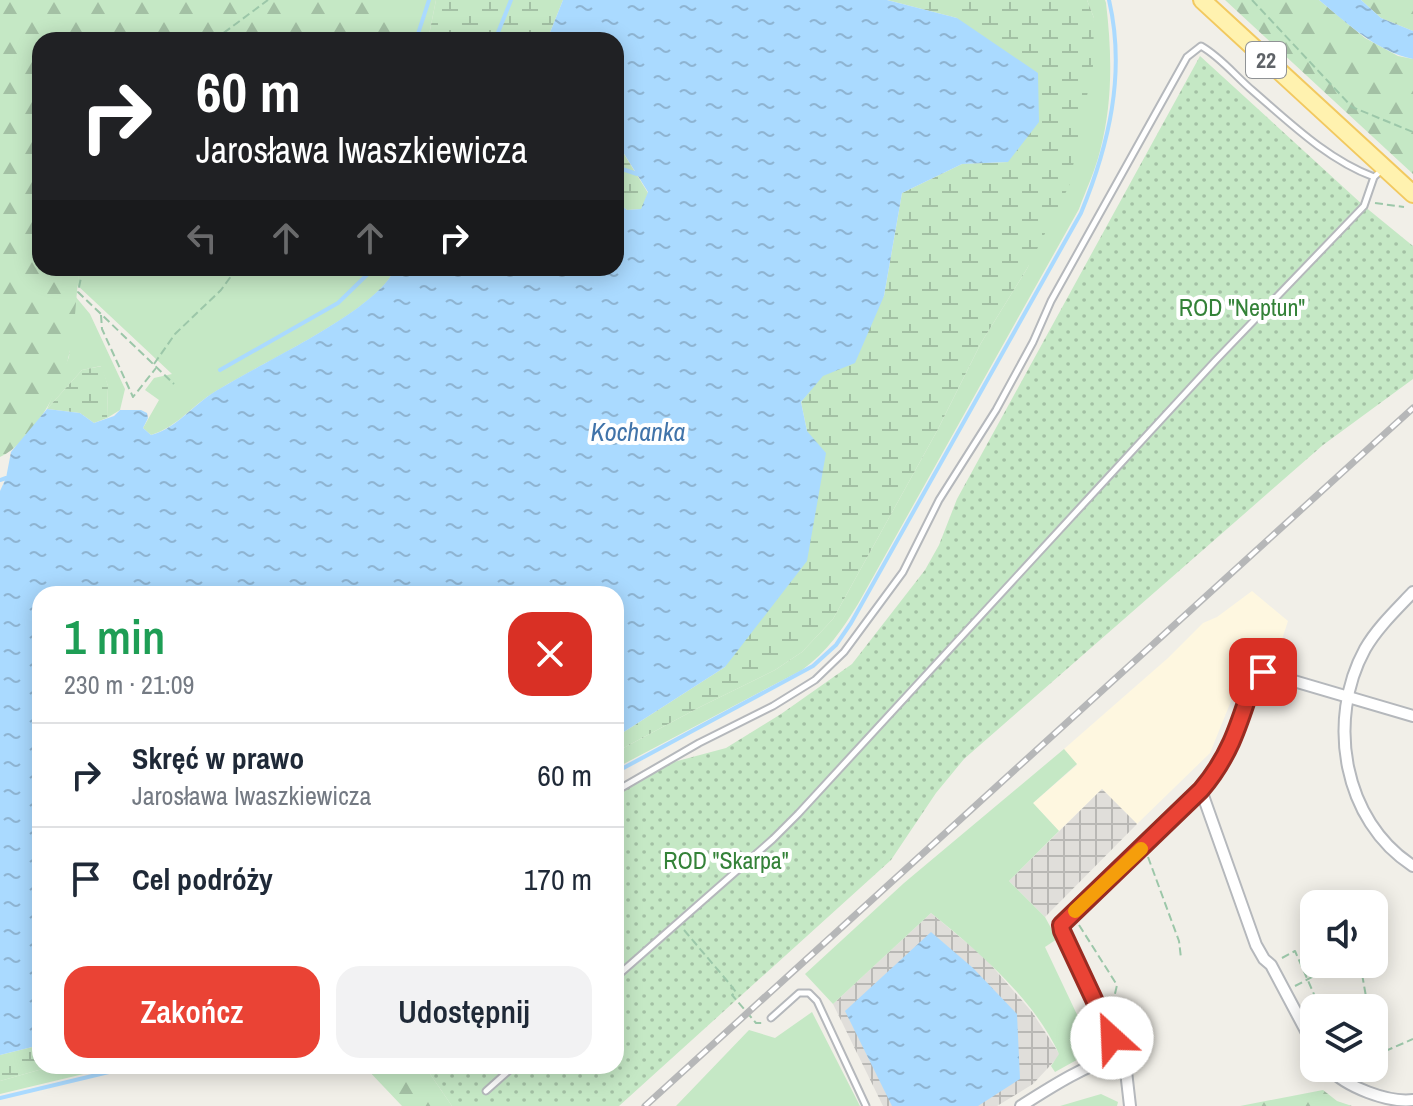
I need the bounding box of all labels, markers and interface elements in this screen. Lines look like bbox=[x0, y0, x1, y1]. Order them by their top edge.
road number: 22 bbox=[1246, 42, 1286, 78]
text: 60 m bbox=[196, 54, 301, 129]
icon: right bbox=[64, 64, 168, 168]
text: Jarosława Iwaszkiewicza bbox=[196, 126, 527, 174]
icon: left bbox=[180, 216, 224, 260]
icon: ahead bbox=[264, 216, 308, 260]
icon: ahead bbox=[348, 216, 392, 260]
icon: right bbox=[432, 216, 476, 260]
park label: ROD "Neptun" bbox=[1179, 291, 1305, 323]
water label: Kochanka bbox=[591, 414, 686, 449]
text: 1 min bbox=[64, 604, 165, 669]
button: close bbox=[508, 612, 592, 696]
pin bbox=[1229, 638, 1297, 706]
icon: arrive bbox=[1241, 650, 1285, 694]
text: 230 m · 21:09 bbox=[64, 667, 194, 702]
text: Skręć w prawo bbox=[132, 738, 304, 778]
icon: right bbox=[64, 753, 108, 797]
text: 60 m bbox=[537, 755, 592, 795]
text: Jarosława Iwaszkiewicza bbox=[132, 778, 371, 813]
park label: ROD "Skarpa" bbox=[663, 844, 789, 876]
icon: arrive bbox=[64, 857, 108, 901]
text: Cel podróży bbox=[132, 859, 273, 899]
text: 170 m bbox=[524, 859, 592, 899]
map controls bbox=[1300, 890, 1388, 1082]
button: sound bbox=[1300, 890, 1388, 978]
button: Zakończ bbox=[64, 966, 320, 1058]
button: Udostępnij bbox=[336, 966, 592, 1058]
button: layers bbox=[1300, 994, 1388, 1082]
position arrow bbox=[1070, 996, 1154, 1080]

